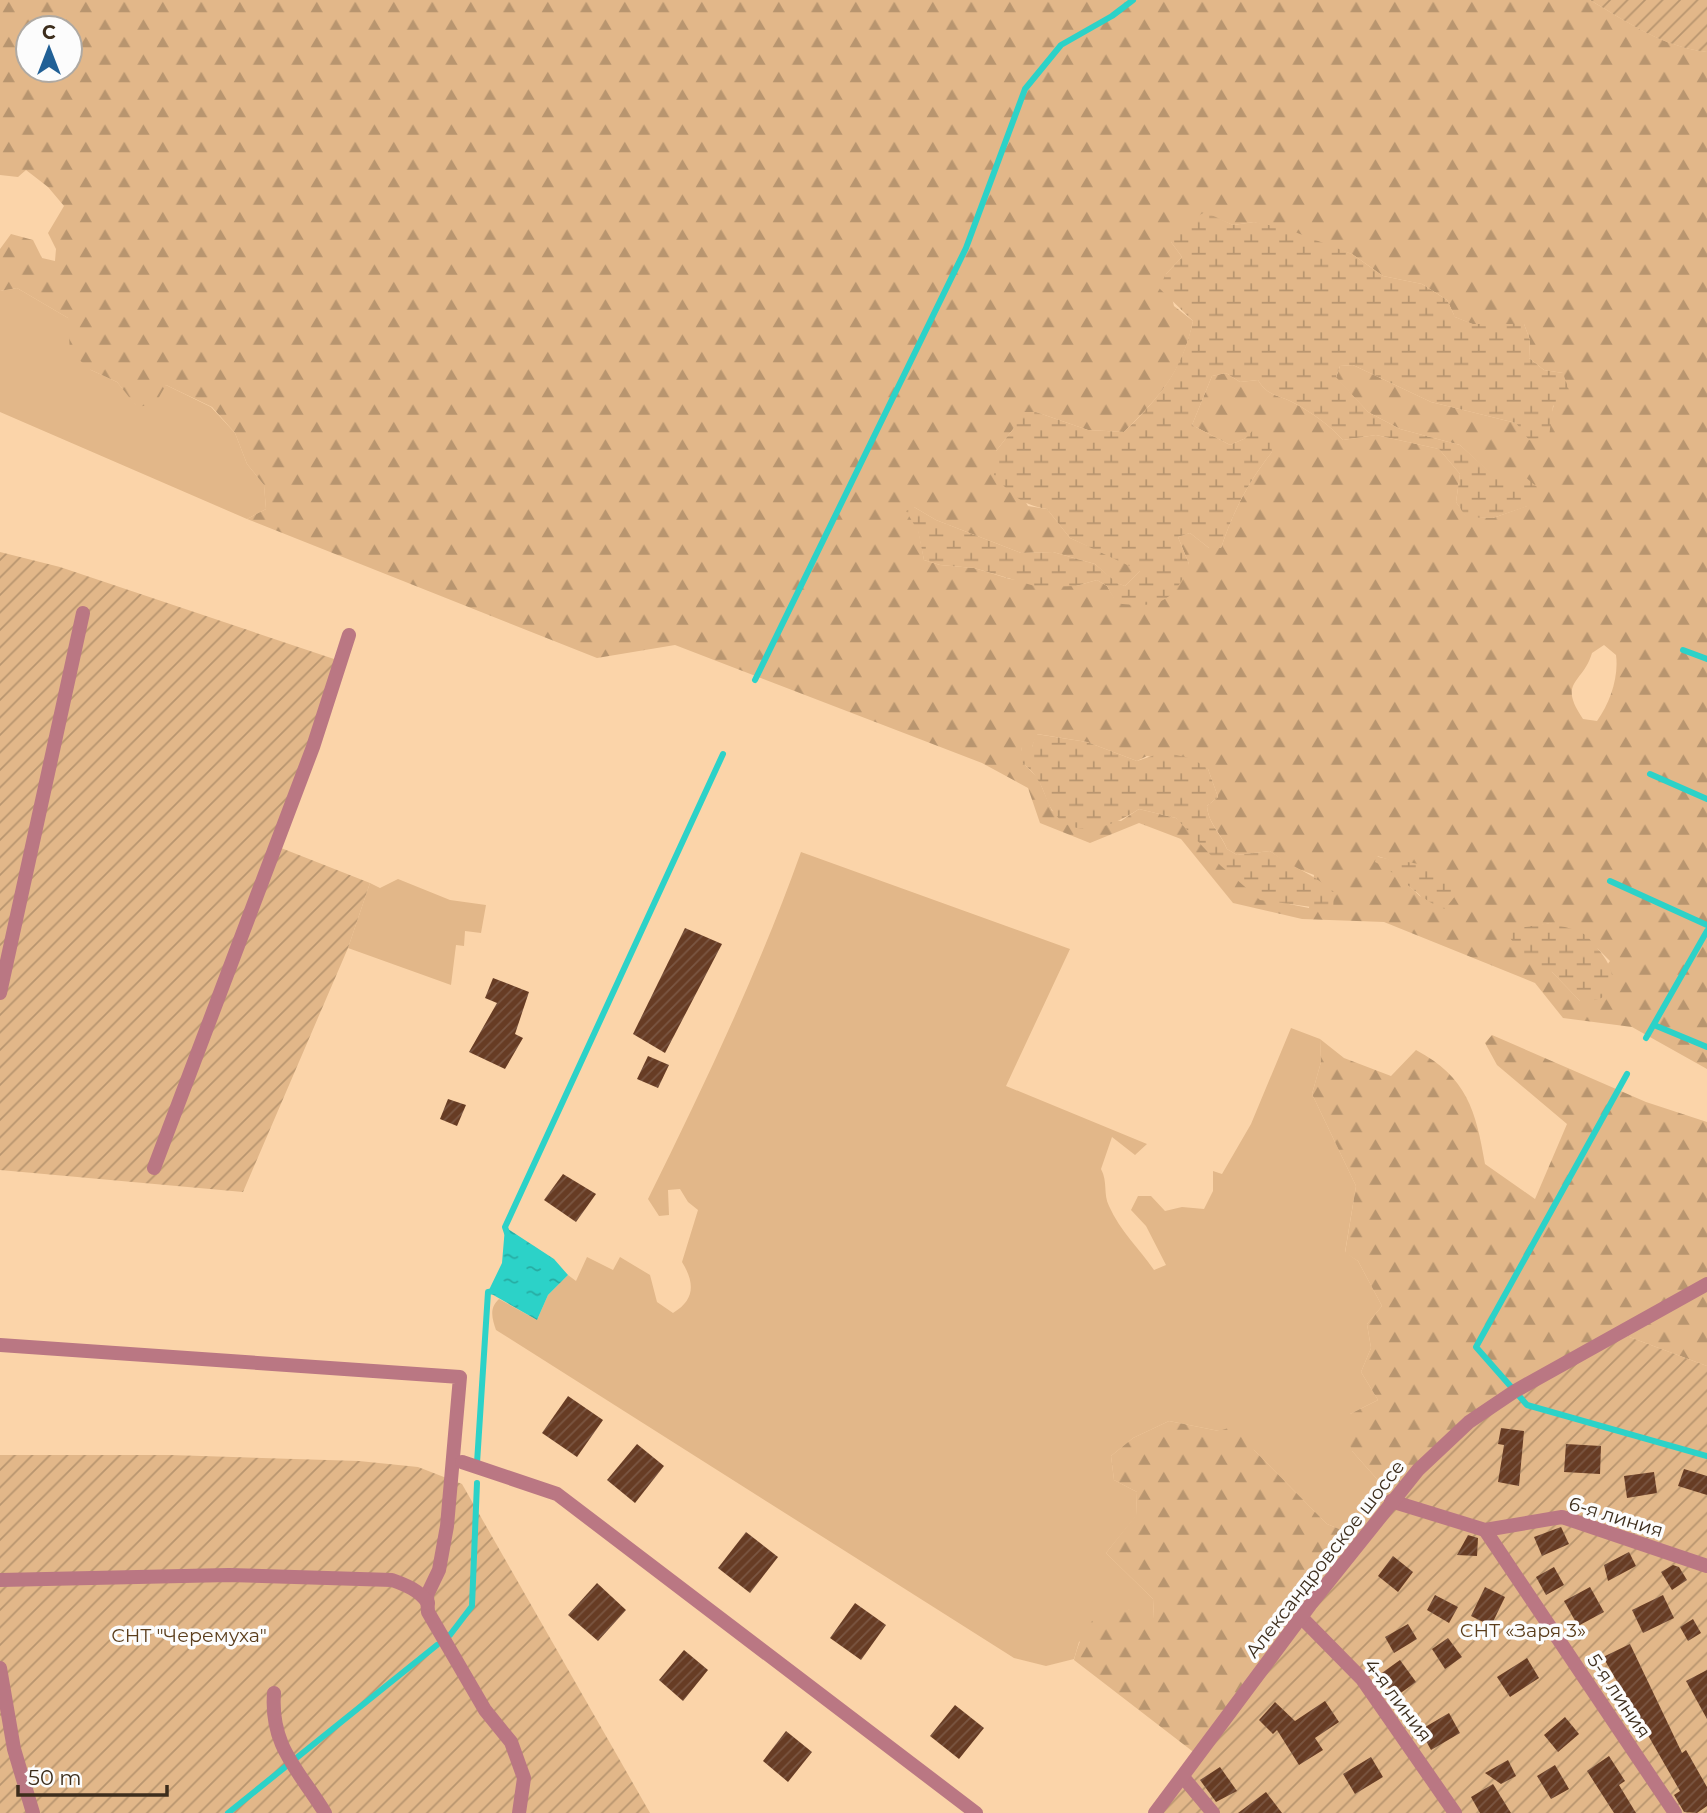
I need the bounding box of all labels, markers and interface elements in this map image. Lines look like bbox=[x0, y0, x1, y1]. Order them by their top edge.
north arrow bbox=[14, 14, 84, 84]
text: С bbox=[42, 21, 56, 44]
street label: Александровское шоссе bbox=[1241, 1455, 1409, 1663]
street label: 6-я линия bbox=[1566, 1492, 1666, 1542]
park label: СНТ «Заря 3» bbox=[1460, 1619, 1586, 1642]
park label: СНТ "Черемуха" bbox=[111, 1624, 267, 1647]
street label: 5-я линия bbox=[1582, 1650, 1656, 1742]
street label: 4-я линия bbox=[1359, 1654, 1437, 1746]
scale bar bbox=[18, 1754, 166, 1798]
text: 50 m bbox=[28, 1765, 82, 1790]

